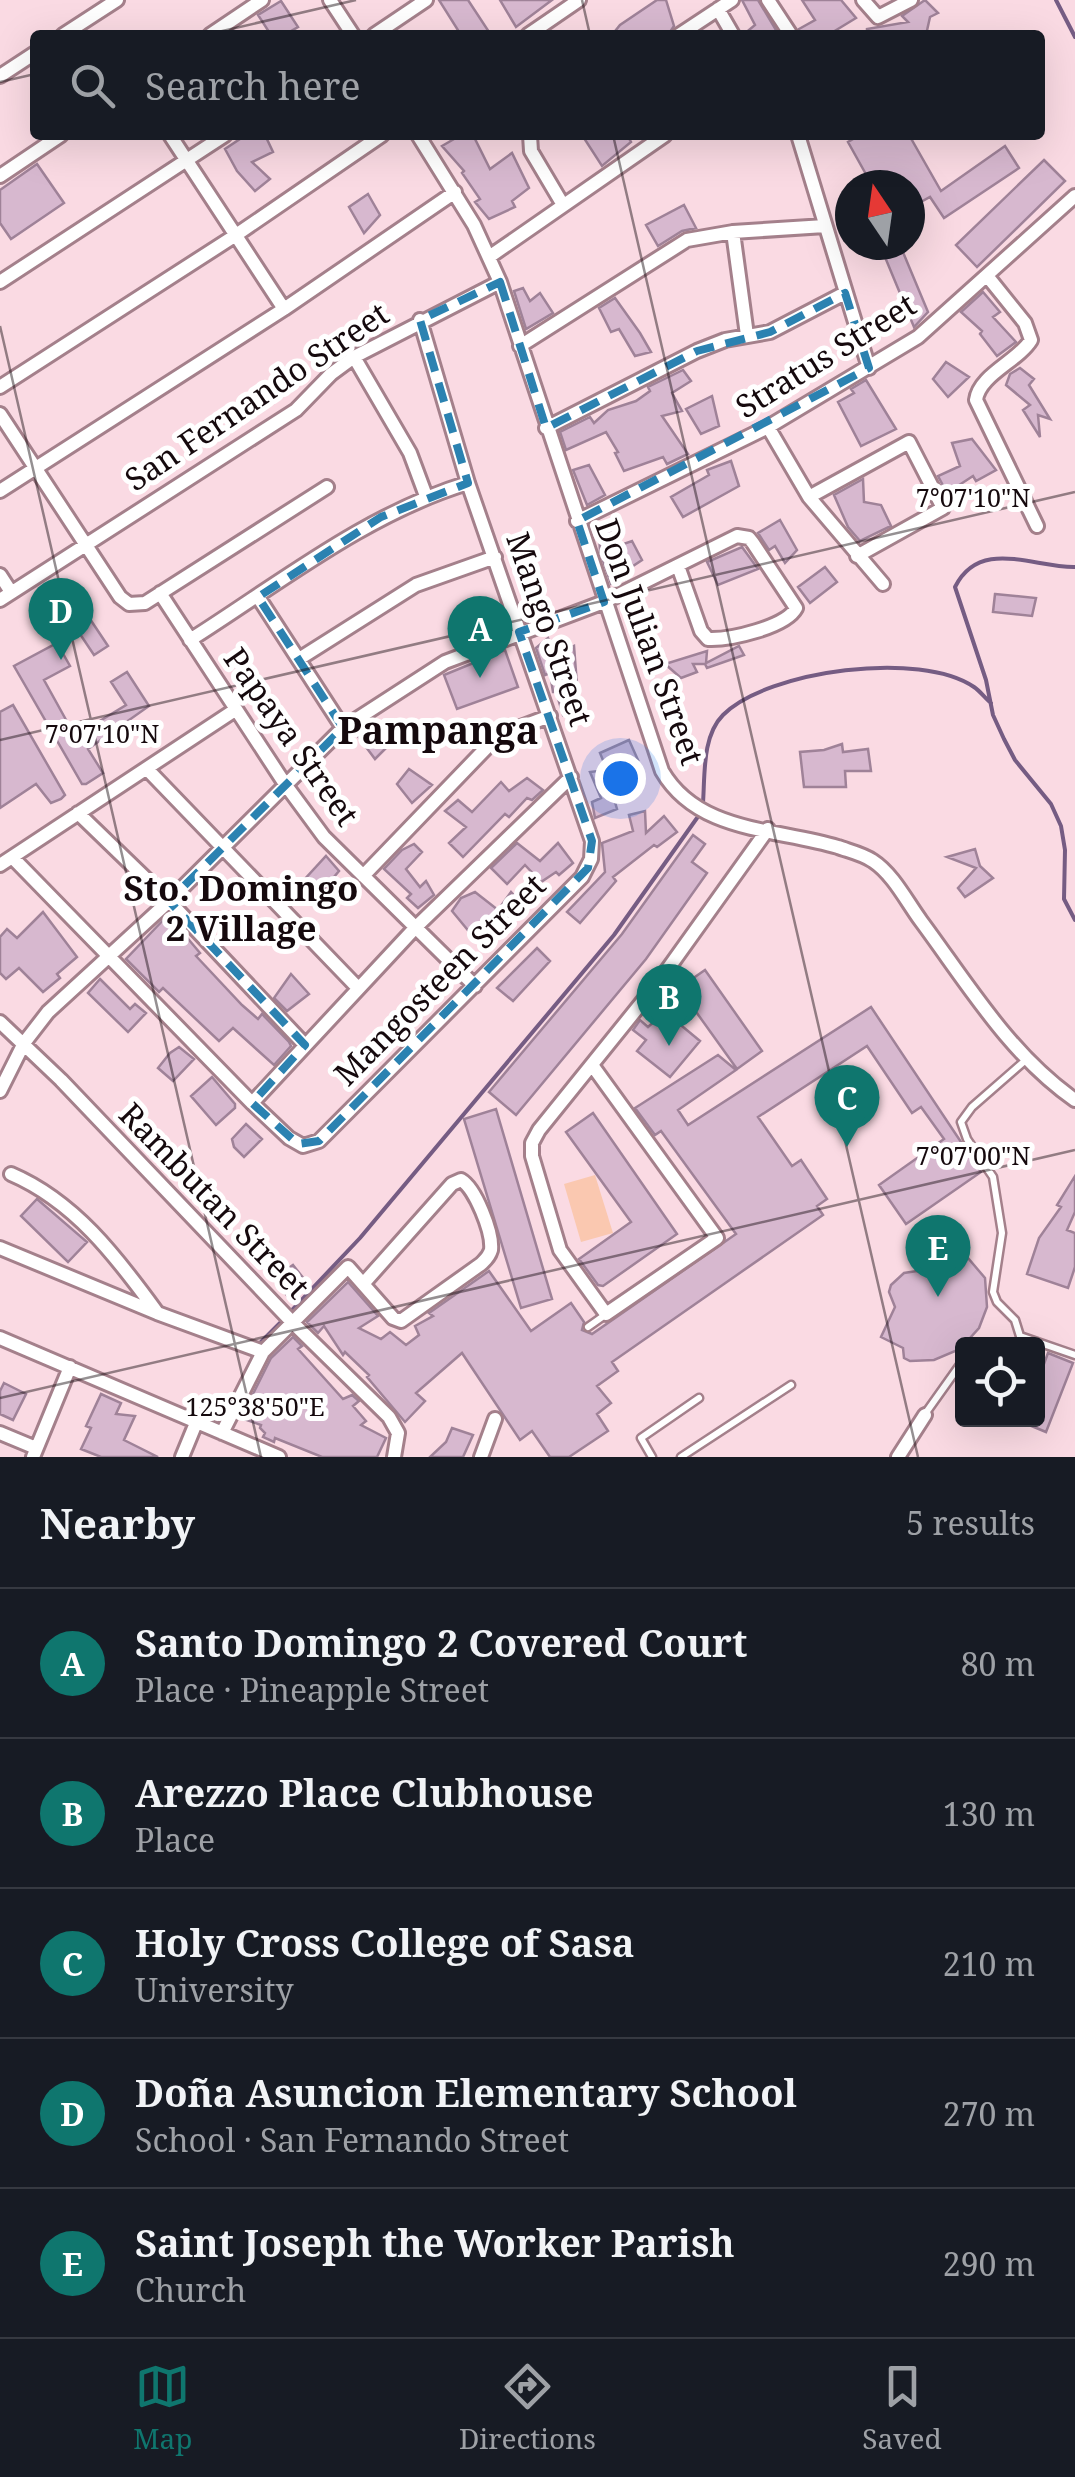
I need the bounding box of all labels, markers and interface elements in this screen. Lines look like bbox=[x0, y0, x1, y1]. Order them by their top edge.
search box bbox=[30, 30, 1045, 140]
icon: search bbox=[65, 58, 120, 113]
text: Search here bbox=[145, 59, 361, 111]
north arrow bbox=[835, 170, 925, 260]
street label: Stratus Street bbox=[727, 282, 923, 427]
street label: San Fernando Street bbox=[116, 291, 396, 500]
text: 7°07'10"N bbox=[916, 480, 1030, 514]
street label: Don Julian Street bbox=[586, 513, 715, 770]
street label: Mango Street bbox=[497, 526, 604, 731]
pin: D bbox=[28, 578, 94, 660]
pin: A bbox=[448, 596, 512, 678]
street label: Papaya Street bbox=[215, 639, 370, 834]
district label: Pampanga bbox=[337, 703, 539, 755]
text: 7°07'10"N bbox=[45, 716, 159, 750]
your location bbox=[595, 753, 646, 804]
district label: Sto. Domingo 2 Village bbox=[124, 864, 358, 951]
street label: Mangosteen Street bbox=[324, 864, 554, 1094]
pin: B bbox=[636, 964, 702, 1046]
pin: C bbox=[814, 1064, 880, 1147]
street label: Rambutan Street bbox=[110, 1093, 320, 1307]
text: 7°07'00"N bbox=[916, 1138, 1030, 1172]
pin: E bbox=[906, 1214, 970, 1297]
map controls bbox=[955, 1337, 1045, 1427]
button: locate bbox=[955, 1337, 1045, 1427]
text: 125°38'50"E bbox=[185, 1389, 325, 1423]
text: Nearby bbox=[40, 1494, 195, 1551]
text: 5 results bbox=[906, 1501, 1035, 1544]
text: Santo Domingo 2 Covered Court bbox=[135, 1616, 747, 1668]
text: A bbox=[60, 1642, 85, 1685]
text: 80 m bbox=[961, 1642, 1035, 1685]
text: Place · Pineapple Street bbox=[135, 1668, 489, 1711]
text: Arezzo Place Clubhouse bbox=[135, 1766, 594, 1818]
text: B bbox=[62, 1792, 83, 1835]
text: 130 m bbox=[943, 1792, 1035, 1835]
text: Place bbox=[135, 1818, 215, 1861]
text: Holy Cross College of Sasa bbox=[135, 1916, 634, 1968]
text: C bbox=[62, 1942, 83, 1985]
text: 210 m bbox=[943, 1942, 1035, 1985]
text: University bbox=[135, 1968, 294, 2011]
text: Doña Asuncion Elementary School bbox=[135, 2066, 797, 2118]
text: D bbox=[60, 2092, 85, 2135]
text: 270 m bbox=[943, 2092, 1035, 2135]
text: School · San Fernando Street bbox=[135, 2118, 569, 2161]
text: Saint Joseph the Worker Parish bbox=[135, 2216, 735, 2268]
text: E bbox=[62, 2242, 83, 2285]
text: 290 m bbox=[943, 2242, 1035, 2285]
text: Church bbox=[135, 2268, 246, 2311]
tab: Map bbox=[133, 2359, 192, 2457]
tab: Directions bbox=[459, 2359, 596, 2457]
tab: Saved bbox=[862, 2359, 942, 2457]

